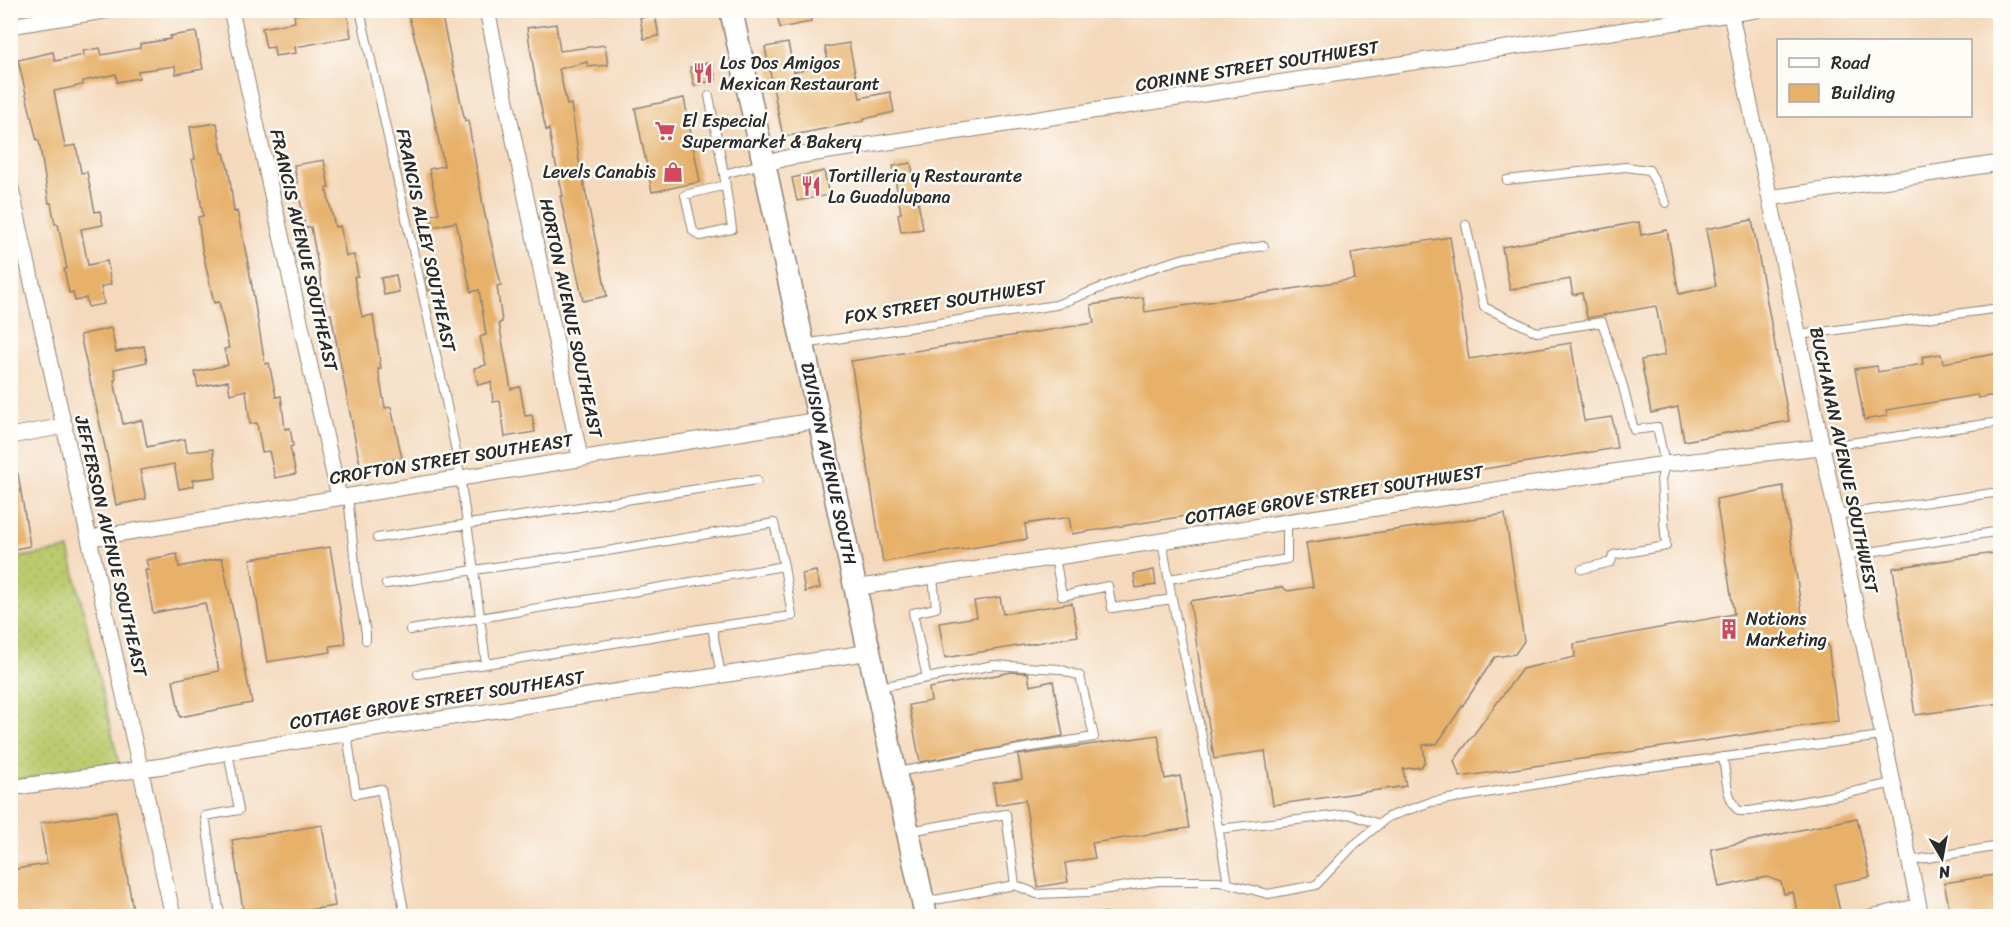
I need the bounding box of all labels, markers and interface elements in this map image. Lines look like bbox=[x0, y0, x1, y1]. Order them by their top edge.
street label: CORINNE STREET SOUTHWEST bbox=[1133, 31, 1382, 101]
legend bbox=[1777, 39, 1972, 117]
place label: Los Dos Amigos Mexican Restaurant bbox=[720, 47, 880, 100]
text: Road bbox=[1831, 47, 1871, 79]
restaurant icon: Los Dos Amigos Mexican Restaurant bbox=[691, 61, 715, 85]
text: Building bbox=[1831, 77, 1895, 109]
place label: El Especial Supermarket & Bakery bbox=[682, 105, 862, 158]
supermarket icon: El Especial Supermarket & Bakery bbox=[653, 119, 677, 143]
street label: FRANCIS ALLEY SOUTHEAST bbox=[387, 125, 466, 356]
street label: FRANCIS AVENUE SOUTHEAST bbox=[261, 126, 348, 375]
place label: Levels Canabis bbox=[543, 156, 657, 188]
shop icon: Levels Canabis bbox=[661, 160, 685, 184]
place label: Tortilleria y Restaurante La Guadalupana bbox=[828, 160, 1022, 213]
restaurant icon: Tortilleria y Restaurante La Guadalupana bbox=[799, 174, 823, 198]
street label: HORTON AVENUE SOUTHEAST bbox=[530, 195, 612, 442]
street label: FOX STREET SOUTHWEST bbox=[842, 270, 1049, 334]
street label: BUCHANAN AVENUE SOUTHWEST bbox=[1800, 324, 1888, 597]
street label: DIVISION AVENUE SOUTH bbox=[791, 359, 866, 568]
street label: JEFFERSON AVENUE SOUTHEAST bbox=[65, 411, 157, 681]
street label: CROFTON STREET SOUTHEAST bbox=[327, 424, 576, 494]
street label: COTTAGE GROVE STREET SOUTHWEST bbox=[1182, 455, 1487, 534]
place label: Notions Marketing bbox=[1746, 603, 1827, 656]
building icon: Notions Marketing bbox=[1717, 617, 1741, 641]
street label: COTTAGE GROVE STREET SOUTHEAST bbox=[287, 661, 588, 739]
north arrow bbox=[1912, 828, 1972, 888]
text: N bbox=[1936, 857, 1953, 888]

